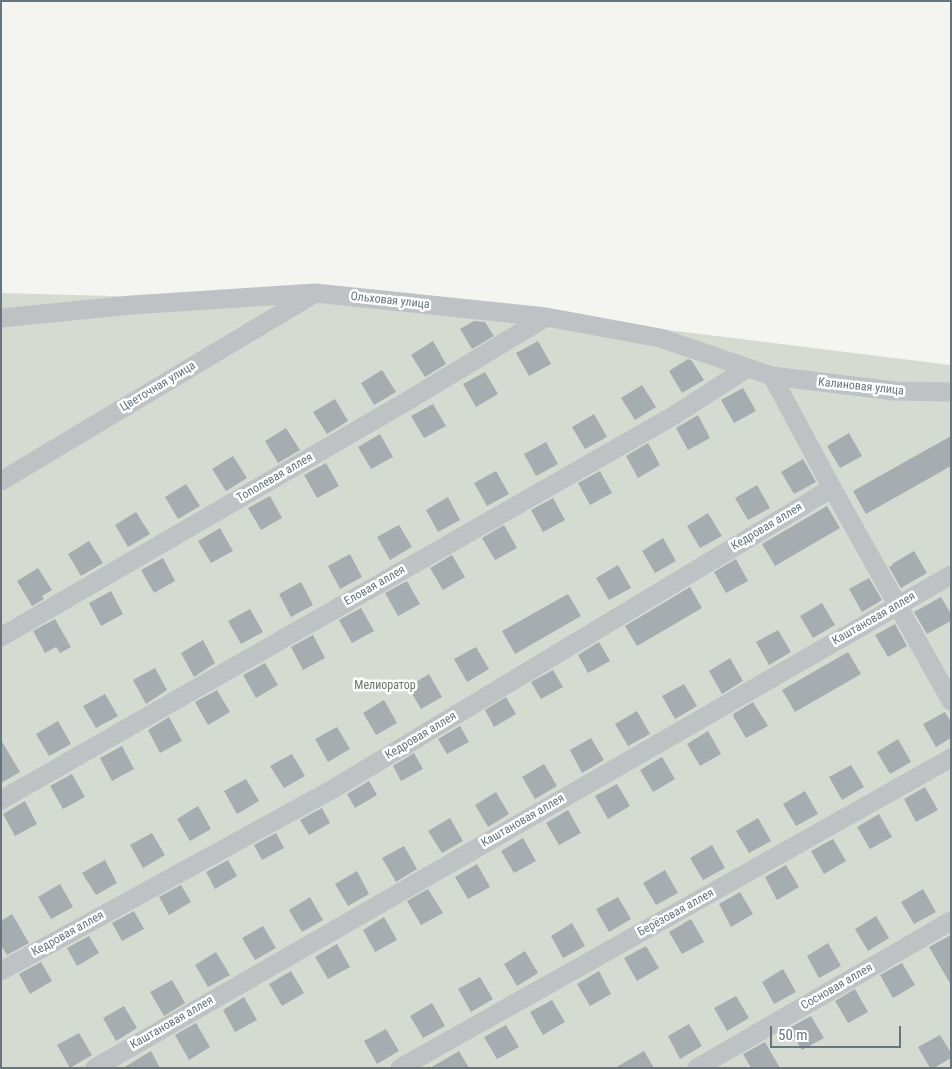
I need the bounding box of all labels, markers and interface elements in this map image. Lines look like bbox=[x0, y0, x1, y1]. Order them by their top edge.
street label: Ольховая улица bbox=[350, 290, 430, 312]
street label: Цветочная улица bbox=[118, 359, 198, 415]
street label: Калиновая улица bbox=[817, 375, 905, 399]
street label: Тополевая аллея bbox=[234, 450, 316, 506]
street label: Кедровая аллея bbox=[729, 500, 805, 554]
street label: Еловая аллея bbox=[342, 563, 408, 609]
street label: Каштановая аллея bbox=[830, 589, 918, 649]
park label: Мелиоратор bbox=[354, 679, 416, 693]
street label: Кедровая аллея bbox=[383, 709, 459, 763]
street label: Каштановая аллея bbox=[479, 791, 567, 851]
street label: Берёзовая аллея bbox=[635, 886, 717, 940]
street label: Кедровая аллея bbox=[29, 908, 107, 960]
street label: Сосновая аллея bbox=[799, 961, 875, 1013]
street label: Каштановая аллея bbox=[128, 993, 216, 1053]
scale bar bbox=[772, 1016, 903, 1048]
text: 50 m bbox=[778, 1026, 808, 1044]

